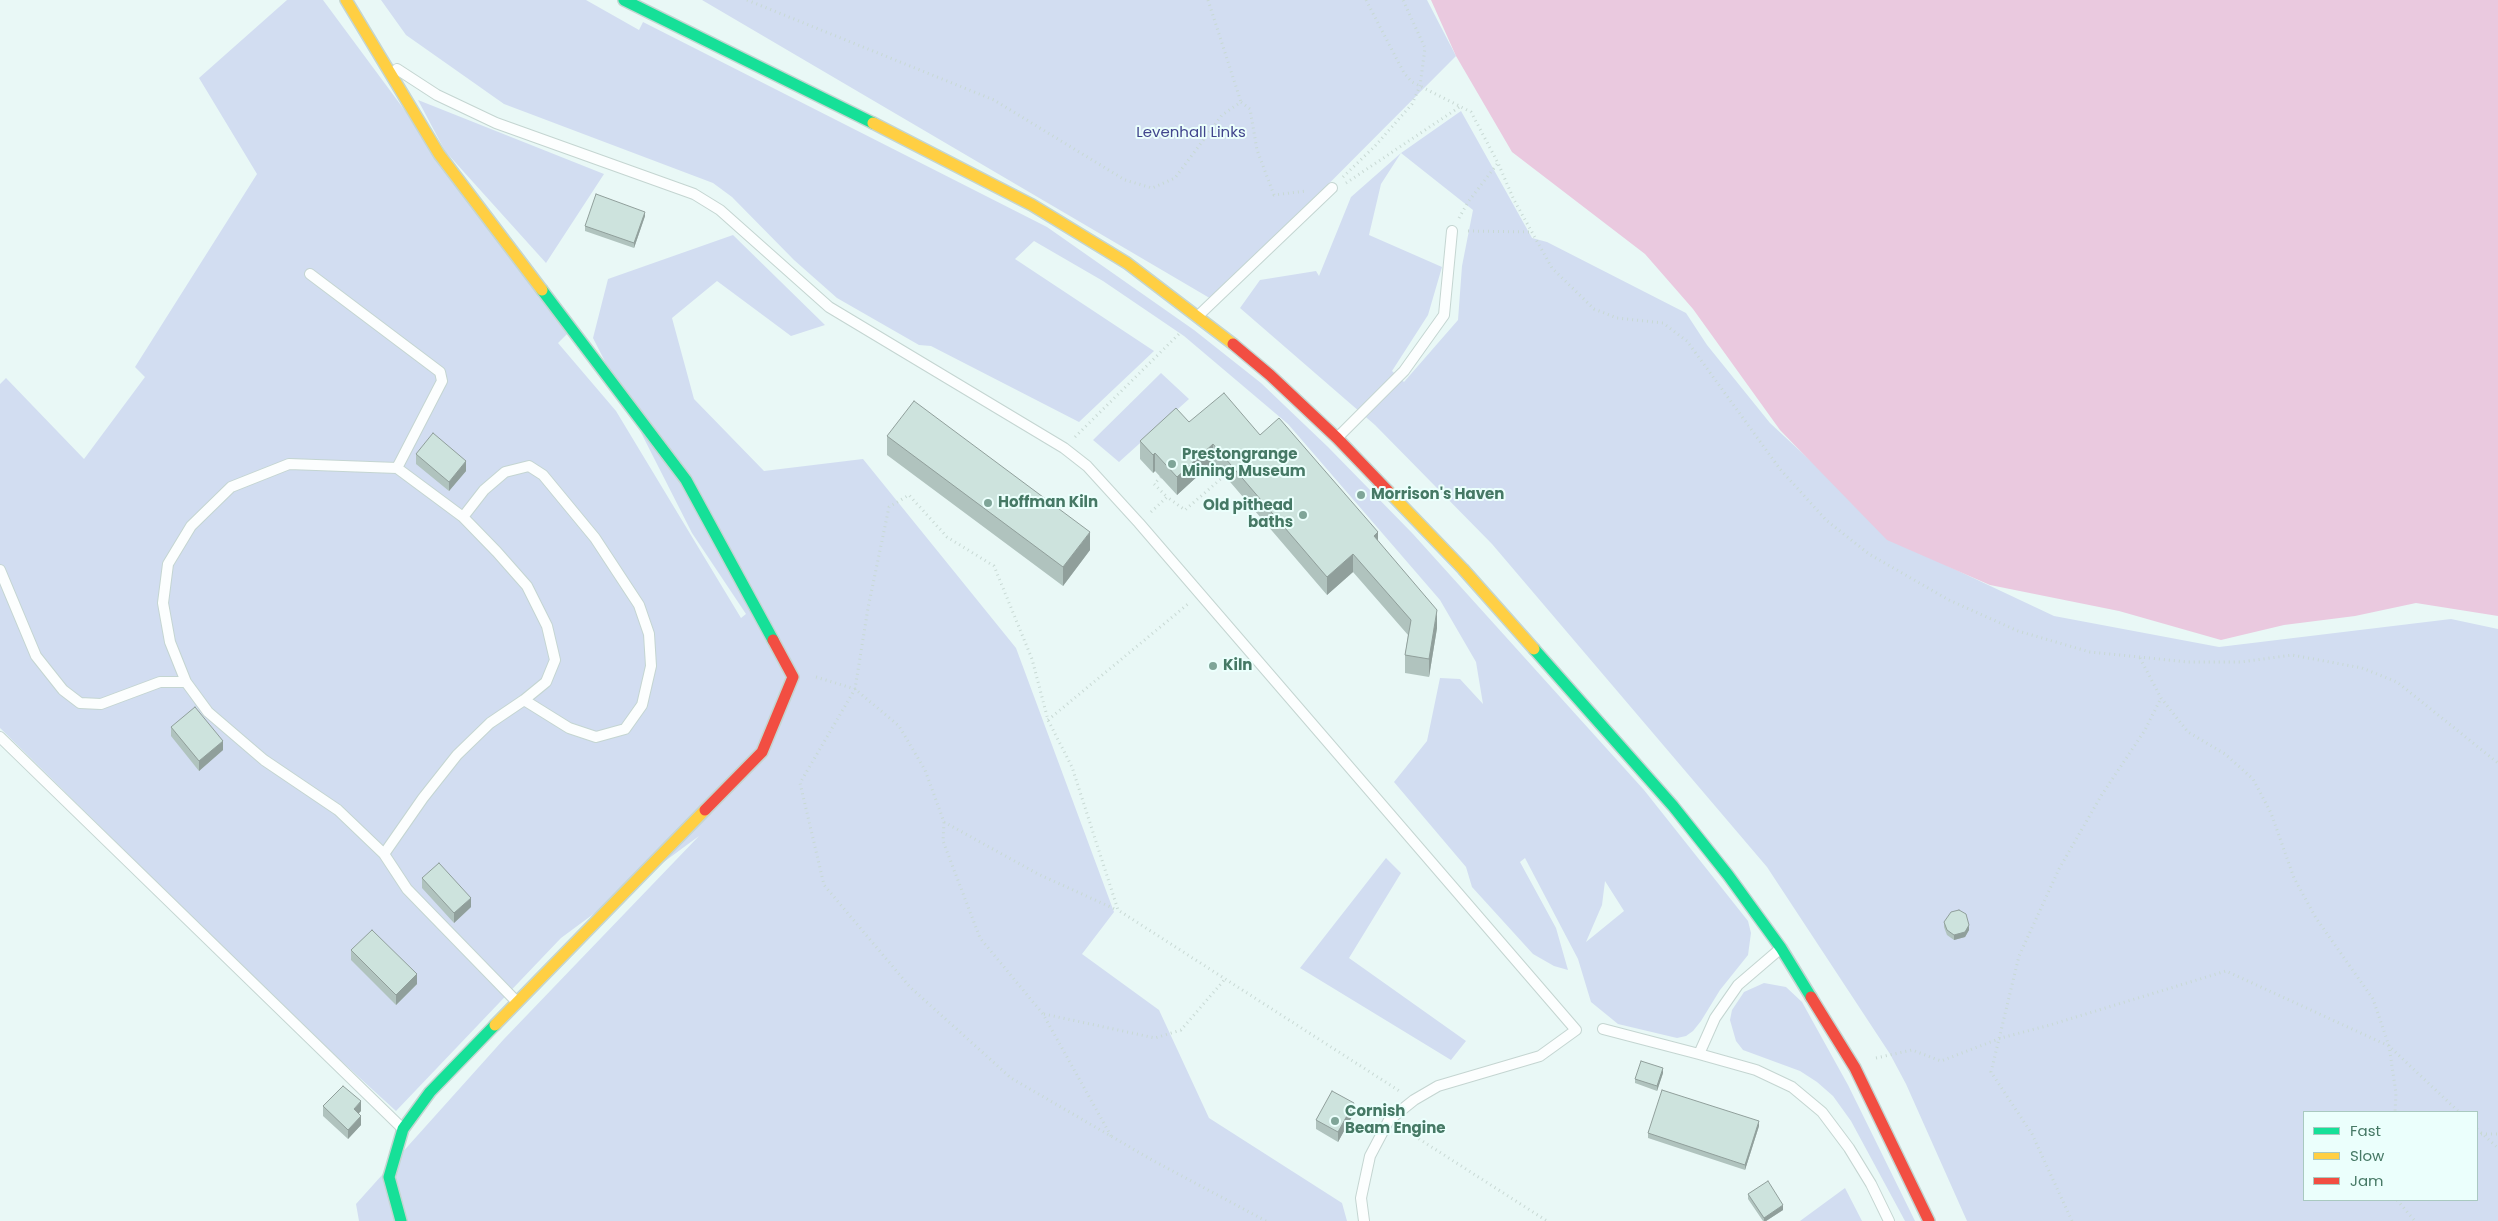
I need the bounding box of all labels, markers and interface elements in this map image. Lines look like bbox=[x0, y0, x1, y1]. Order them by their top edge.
park label: Levenhall Links bbox=[1136, 124, 1246, 142]
place label: Prestongrange Mining Museum bbox=[1182, 446, 1306, 481]
marker: Prestongrange Mining Museum bbox=[1166, 458, 1178, 470]
place label: Morrison's Haven bbox=[1371, 486, 1504, 504]
marker: Morrison's Haven bbox=[1355, 489, 1367, 501]
place label: Hoffman Kiln bbox=[998, 494, 1098, 512]
marker: Hoffman Kiln bbox=[982, 497, 994, 509]
place label: Old pithead baths bbox=[1203, 497, 1293, 532]
marker: Old pithead baths bbox=[1297, 509, 1309, 521]
place label: Kiln bbox=[1223, 657, 1252, 675]
marker: Kiln bbox=[1207, 660, 1219, 672]
place label: Cornish Beam Engine bbox=[1345, 1103, 1446, 1138]
legend bbox=[2303, 1111, 2478, 1201]
marker: Cornish Beam Engine bbox=[1329, 1115, 1341, 1127]
text: Fast bbox=[2350, 1120, 2381, 1141]
text: Slow bbox=[2350, 1145, 2384, 1166]
text: Jam bbox=[2350, 1170, 2384, 1191]

